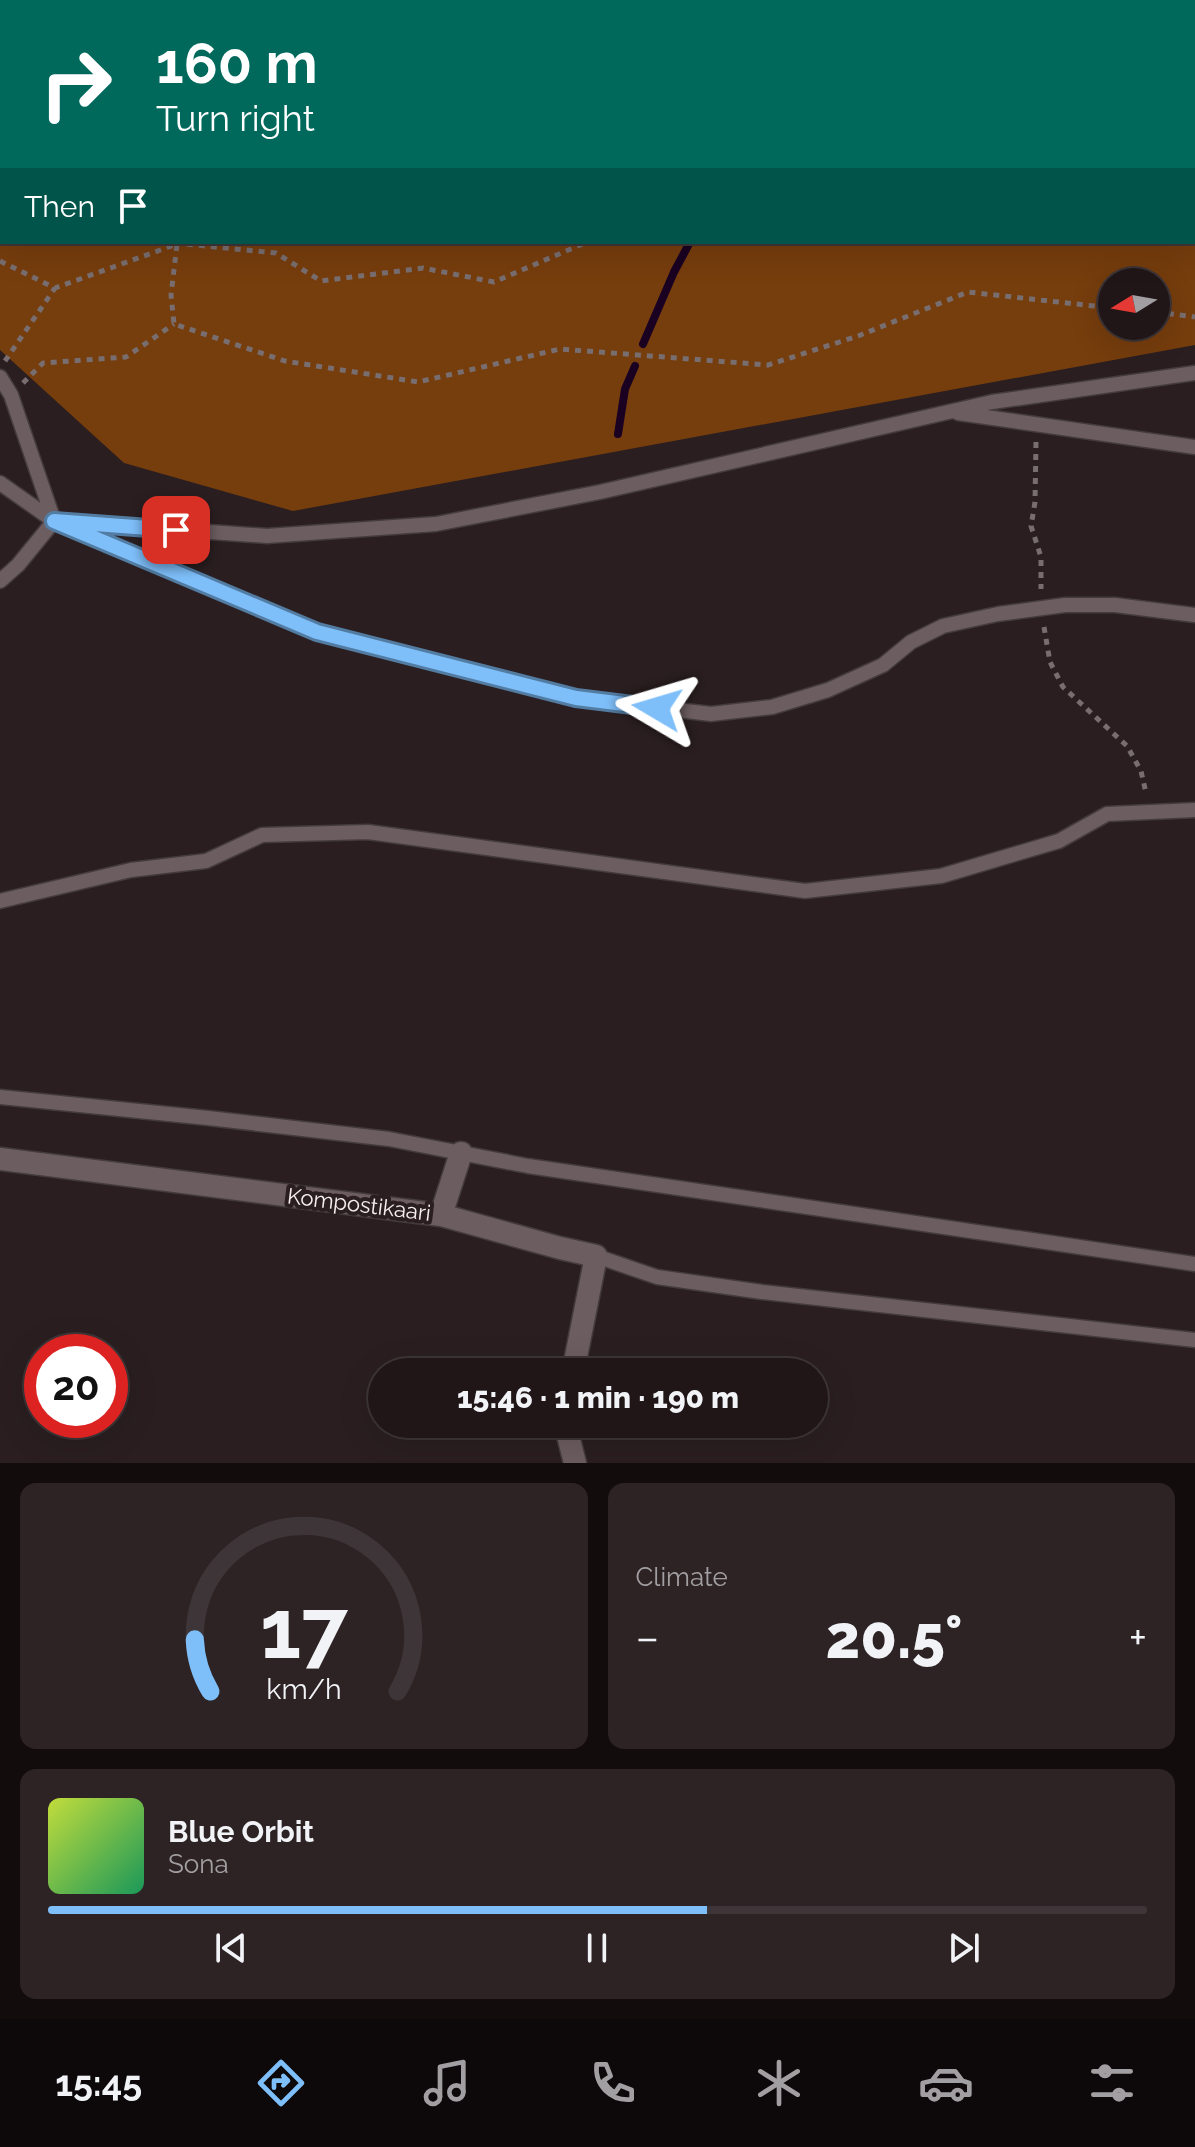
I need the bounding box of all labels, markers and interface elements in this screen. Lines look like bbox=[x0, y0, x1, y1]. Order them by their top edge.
text: 160 m bbox=[156, 30, 318, 96]
icon: right bbox=[24, 32, 128, 136]
text: Turn right bbox=[156, 97, 315, 139]
icon: arrive bbox=[111, 184, 155, 228]
text: Then bbox=[24, 189, 95, 224]
north arrow bbox=[1098, 268, 1170, 340]
map controls bbox=[1098, 268, 1170, 340]
pin bbox=[142, 496, 210, 564]
icon: arrive bbox=[154, 508, 198, 552]
position arrow bbox=[615, 666, 699, 750]
street label: Kompostikaari bbox=[286, 1182, 432, 1226]
speed limit sign: 20 bbox=[24, 1334, 128, 1438]
text: 15:46 · 1 min · 190 m bbox=[457, 1380, 739, 1415]
text: Climate bbox=[636, 1562, 728, 1592]
text: 17 bbox=[260, 1580, 348, 1677]
text: 20.5° bbox=[825, 1602, 962, 1672]
text: − bbox=[636, 1612, 659, 1663]
text: + bbox=[1129, 1612, 1147, 1663]
text: km/h bbox=[266, 1672, 341, 1706]
text: Blue Orbit bbox=[168, 1814, 314, 1849]
text: Sona bbox=[168, 1849, 229, 1879]
icon: previous bbox=[209, 1926, 253, 1970]
icon: pause bbox=[575, 1926, 619, 1970]
icon: next bbox=[942, 1926, 986, 1970]
icon: directions bbox=[253, 2055, 309, 2111]
icon: music bbox=[419, 2055, 475, 2111]
icon: phone bbox=[585, 2055, 641, 2111]
icon: climate bbox=[751, 2055, 807, 2111]
icon: car bbox=[918, 2055, 974, 2111]
icon: filters bbox=[1084, 2055, 1140, 2111]
text: 15:45 bbox=[55, 2062, 142, 2104]

